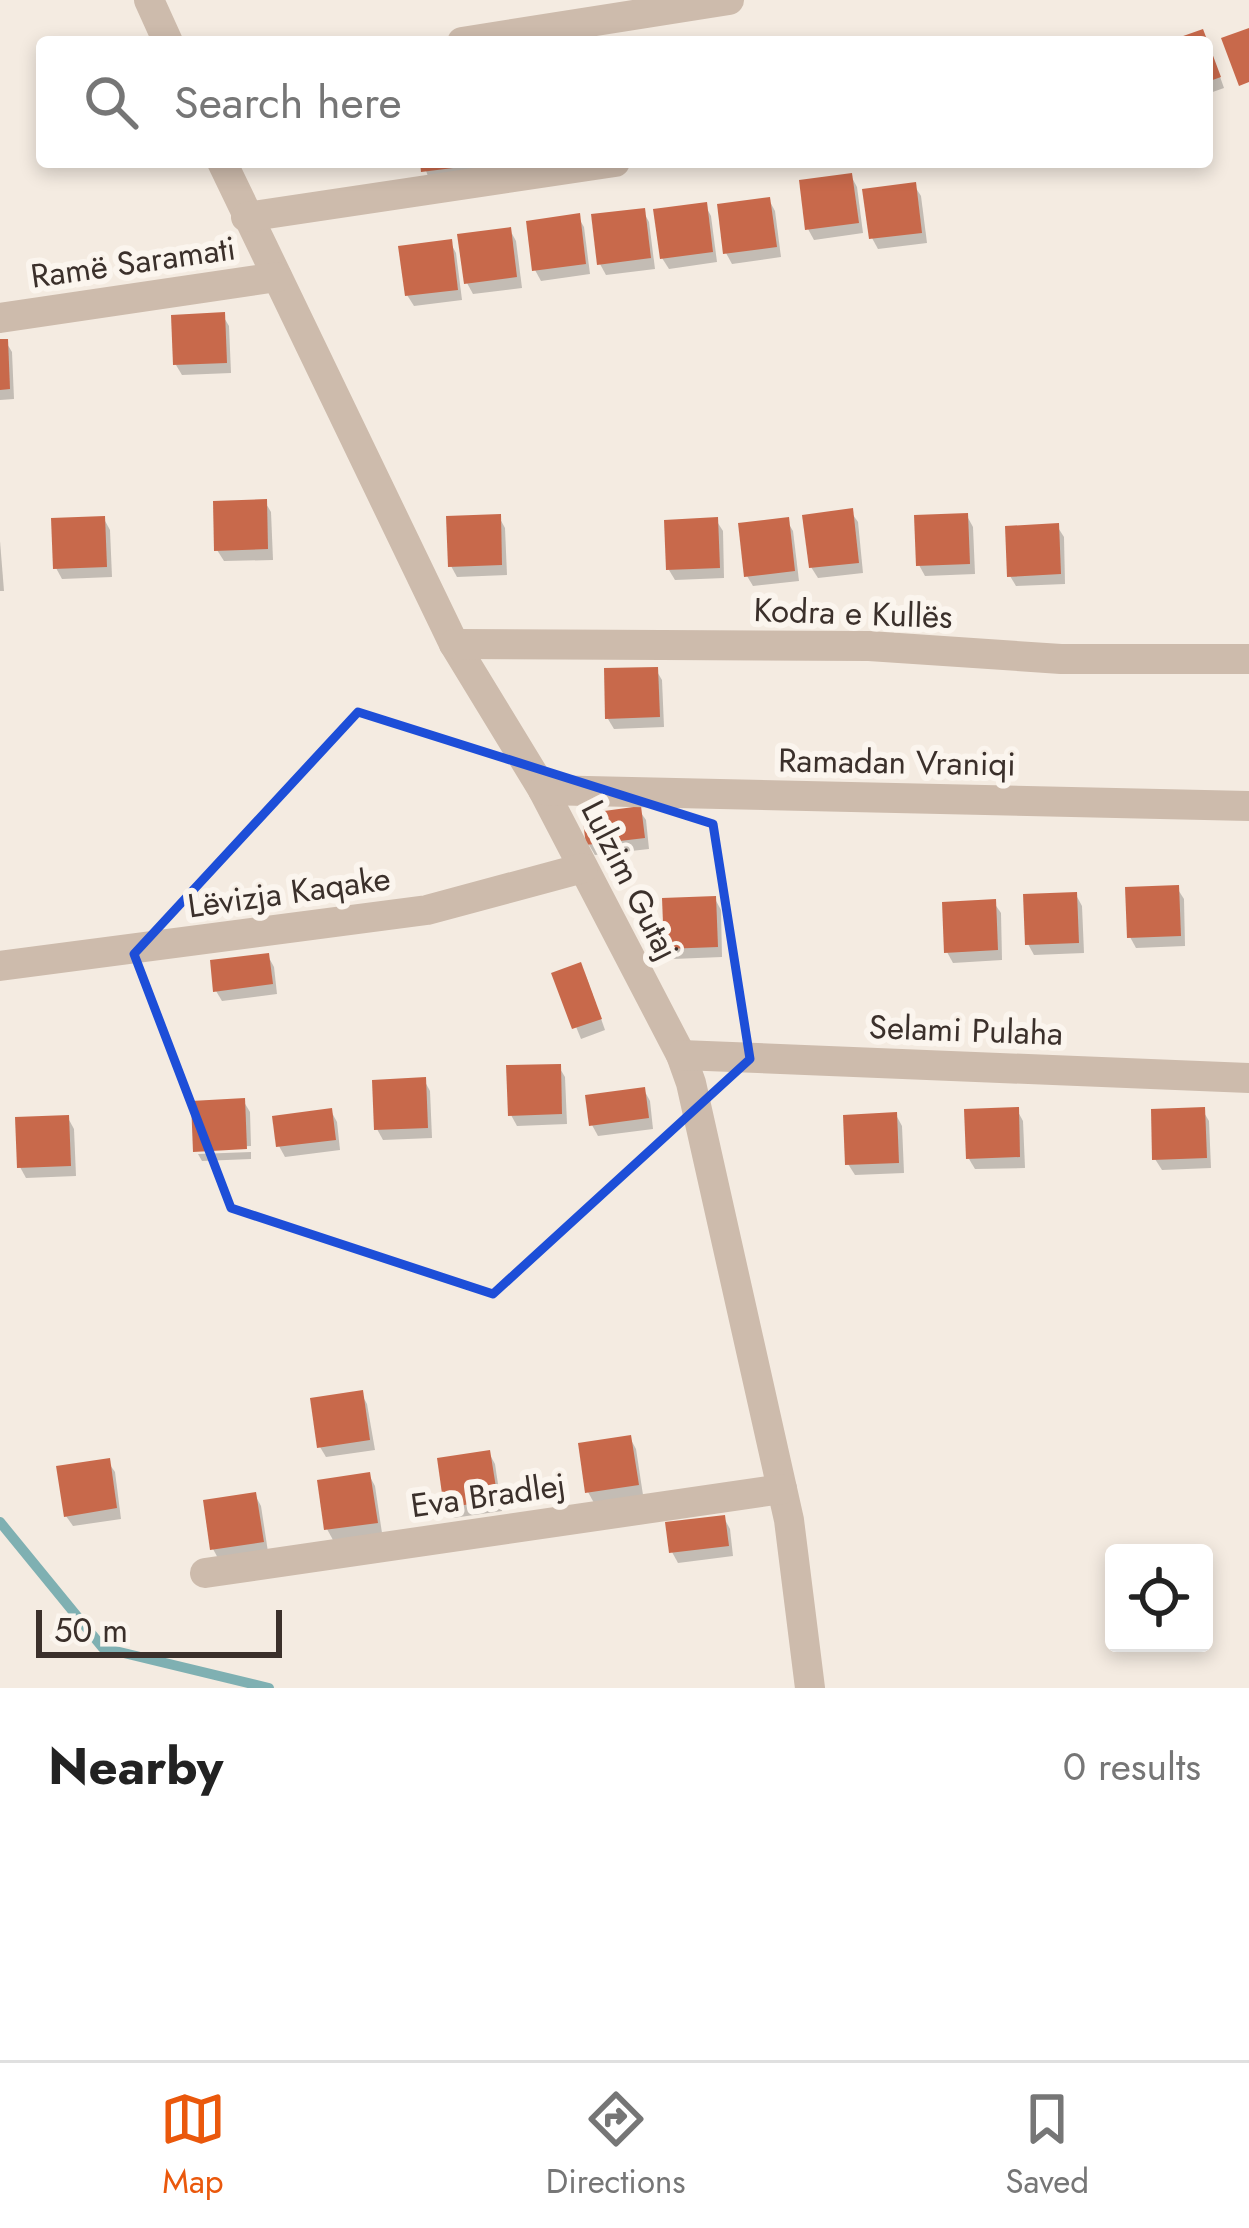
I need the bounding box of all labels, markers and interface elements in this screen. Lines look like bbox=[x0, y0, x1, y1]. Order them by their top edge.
search box bbox=[36, 36, 1213, 168]
icon: search bbox=[78, 69, 144, 135]
text: Search here bbox=[174, 70, 402, 135]
street label: Ramë Saramati bbox=[28, 224, 238, 300]
street label: Kodra e Kullës bbox=[753, 586, 953, 640]
street label: Ramadan Vraniqi bbox=[778, 736, 1016, 788]
street label: Lulzim Gutaj bbox=[570, 792, 690, 968]
street label: Lëvizja Kaqake bbox=[185, 855, 393, 929]
street label: Selami Pulaha bbox=[868, 1003, 1064, 1057]
street label: Eva Bradlej bbox=[408, 1461, 568, 1529]
map controls bbox=[1105, 1544, 1213, 1652]
button: locate bbox=[1105, 1544, 1213, 1652]
scale bar bbox=[36, 1604, 282, 1657]
text: 50 m bbox=[54, 1607, 128, 1654]
text: Nearby bbox=[48, 1729, 223, 1803]
text: 0 results bbox=[1063, 1738, 1201, 1795]
tab: Map bbox=[160, 2086, 226, 2205]
tab: Directions bbox=[546, 2086, 686, 2205]
tab: Saved bbox=[1005, 2086, 1089, 2205]

